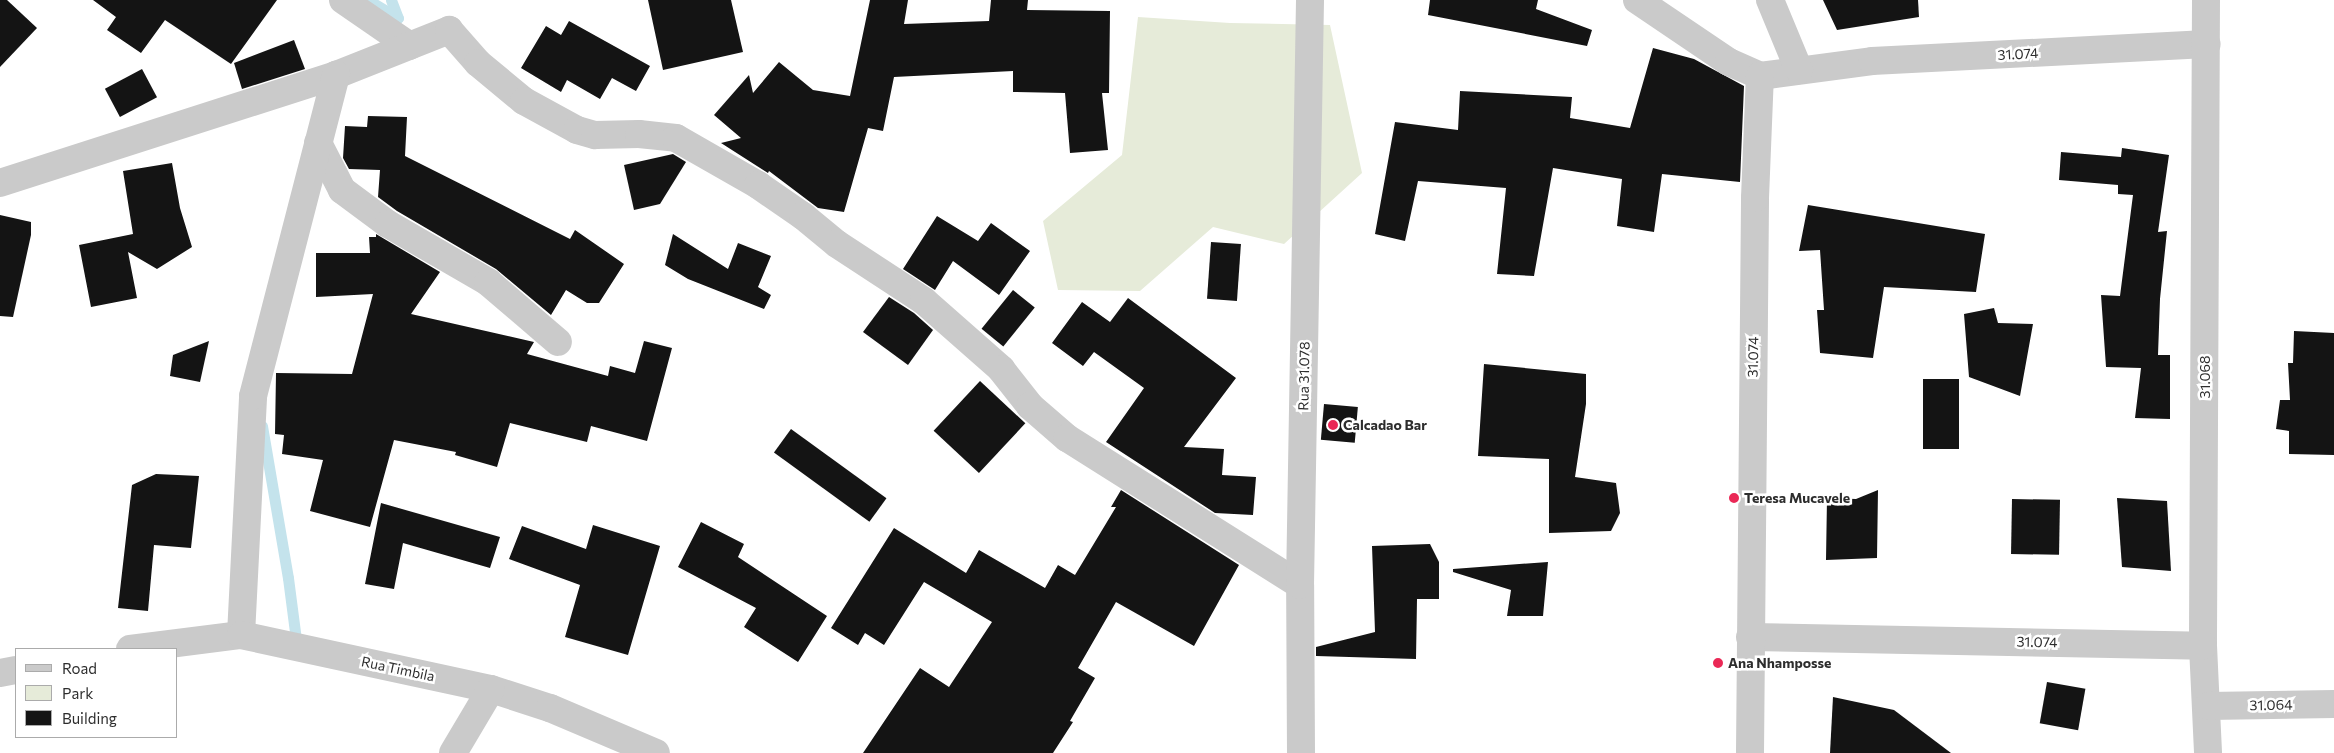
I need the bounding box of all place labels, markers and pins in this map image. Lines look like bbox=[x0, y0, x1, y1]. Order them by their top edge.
place label: Calcadao Bar bbox=[1343, 417, 1427, 433]
marker: Calcadao Bar bbox=[1327, 419, 1339, 431]
place label: Teresa Mucavele bbox=[1744, 490, 1850, 506]
marker: Teresa Mucavele bbox=[1728, 492, 1740, 504]
place label: Ana Nhamposse bbox=[1728, 655, 1831, 671]
marker: Ana Nhamposse bbox=[1712, 657, 1724, 669]

